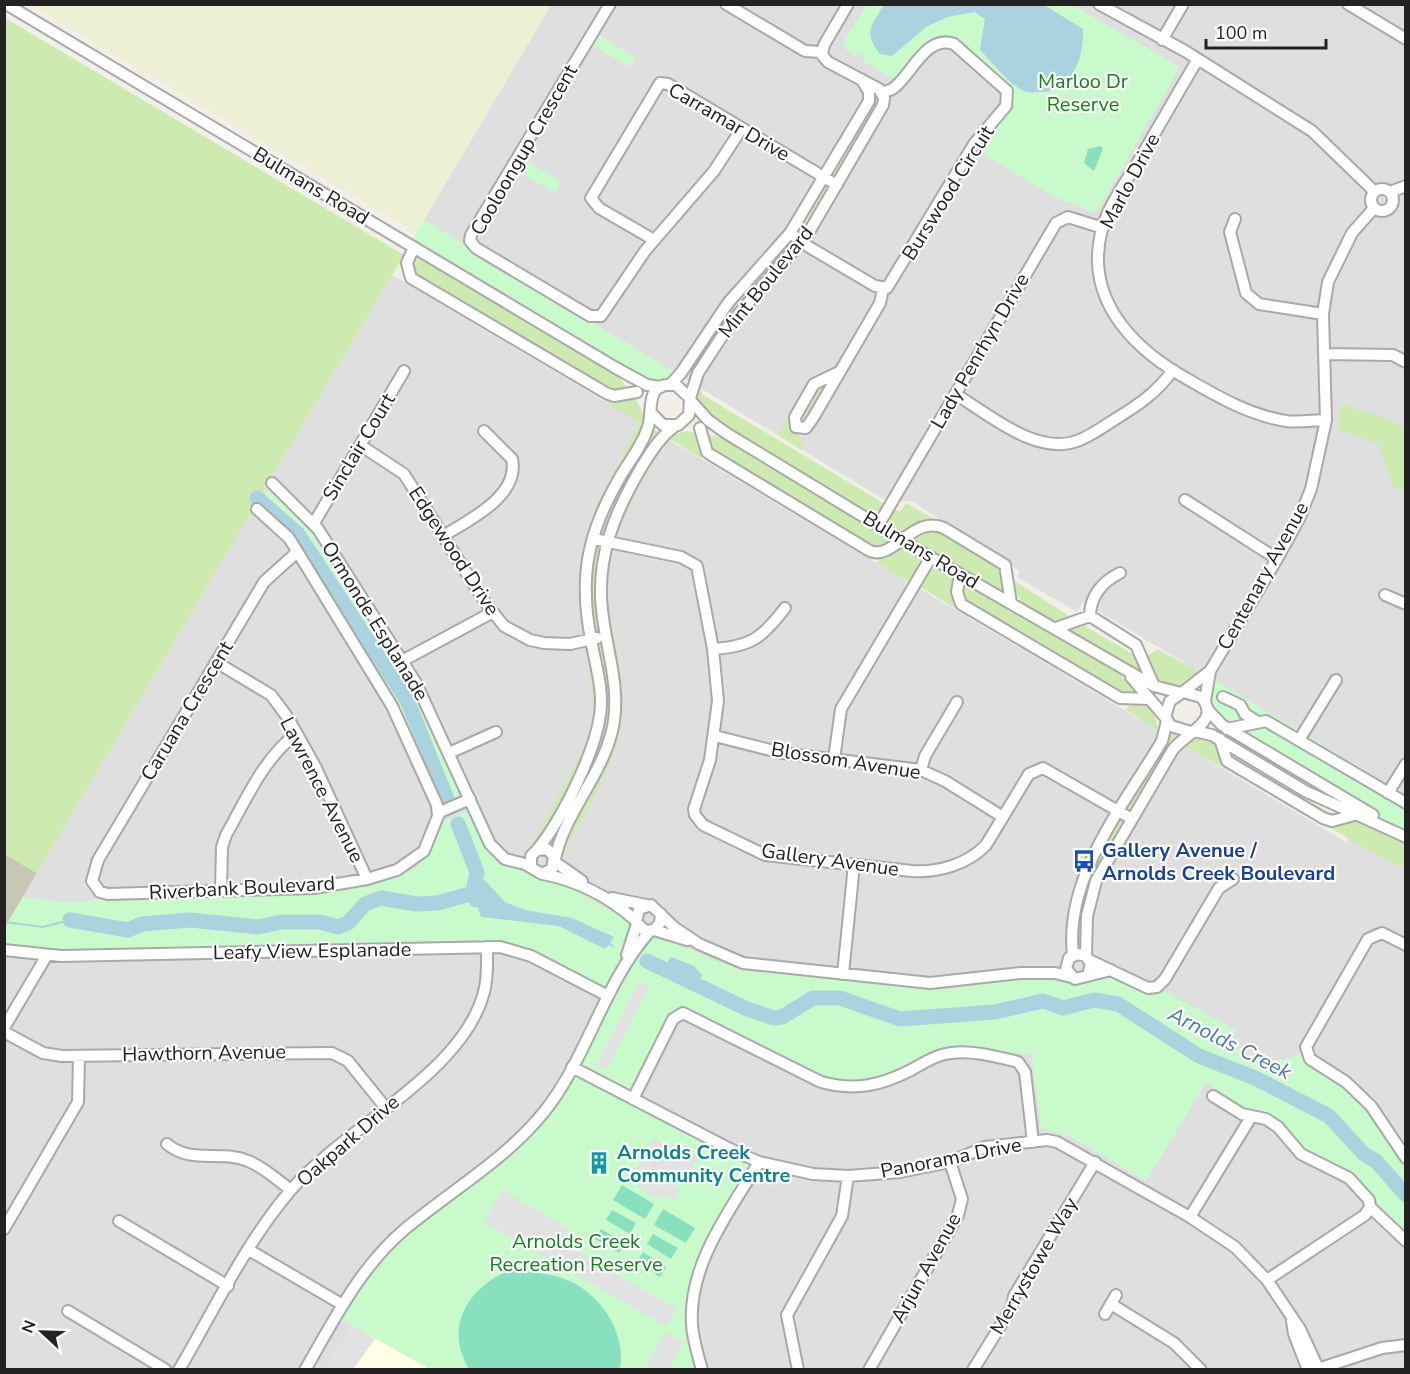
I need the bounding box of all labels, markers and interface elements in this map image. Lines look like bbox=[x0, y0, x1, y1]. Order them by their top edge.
scale bar bbox=[1206, 12, 1326, 50]
text: 100 m bbox=[1215, 21, 1267, 45]
street label: Cooloongup Crescent bbox=[464, 59, 584, 240]
park label: Marloo Dr Reserve bbox=[1038, 68, 1128, 118]
street label: Carramar Drive bbox=[663, 76, 795, 168]
street label: Burswood Circuit bbox=[896, 120, 1001, 266]
street label: Marlo Drive bbox=[1094, 129, 1166, 233]
street label: Bulmans Road bbox=[248, 141, 374, 231]
street label: Mint Boulevard bbox=[712, 220, 820, 344]
street label: Lady Penrhyn Drive bbox=[924, 268, 1036, 434]
street label: Sinclair Court bbox=[316, 387, 402, 506]
street label: Edgewood Drive bbox=[402, 481, 506, 621]
street label: Centenary Avenue bbox=[1211, 497, 1315, 655]
street label: Bulmans Road bbox=[858, 505, 984, 595]
street label: Ormonde Esplanade bbox=[315, 536, 435, 706]
street label: Caruana Crescent bbox=[135, 635, 240, 786]
street label: Lawrence Avenue bbox=[274, 713, 370, 867]
street label: Blossom Avenue bbox=[769, 736, 923, 786]
street label: Gallery Avenue bbox=[759, 837, 901, 883]
place label: Gallery Avenue / Arnolds Creek Boulevard bbox=[1102, 837, 1335, 887]
bus stop icon: Gallery Avenue / Arnolds Creek Boulevard bbox=[1071, 848, 1097, 874]
street label: Riverbank Boulevard bbox=[148, 870, 336, 906]
street label: Leafy View Esplanade bbox=[213, 936, 411, 966]
water label: Arnolds Creek bbox=[1163, 1000, 1297, 1086]
street label: Hawthorn Avenue bbox=[122, 1038, 286, 1068]
street label: Oakpark Drive bbox=[291, 1089, 405, 1193]
street label: Panorama Drive bbox=[878, 1131, 1024, 1185]
place label: Arnolds Creek Community Centre bbox=[617, 1139, 790, 1189]
building icon: Arnolds Creek Community Centre bbox=[586, 1150, 612, 1176]
street label: Merrystowe Way bbox=[984, 1192, 1085, 1340]
street label: Arjun Avenue bbox=[885, 1208, 967, 1328]
park label: Arnolds Creek Recreation Reserve bbox=[489, 1228, 663, 1278]
north arrow bbox=[12, 1302, 72, 1362]
text: N bbox=[17, 1317, 41, 1336]

